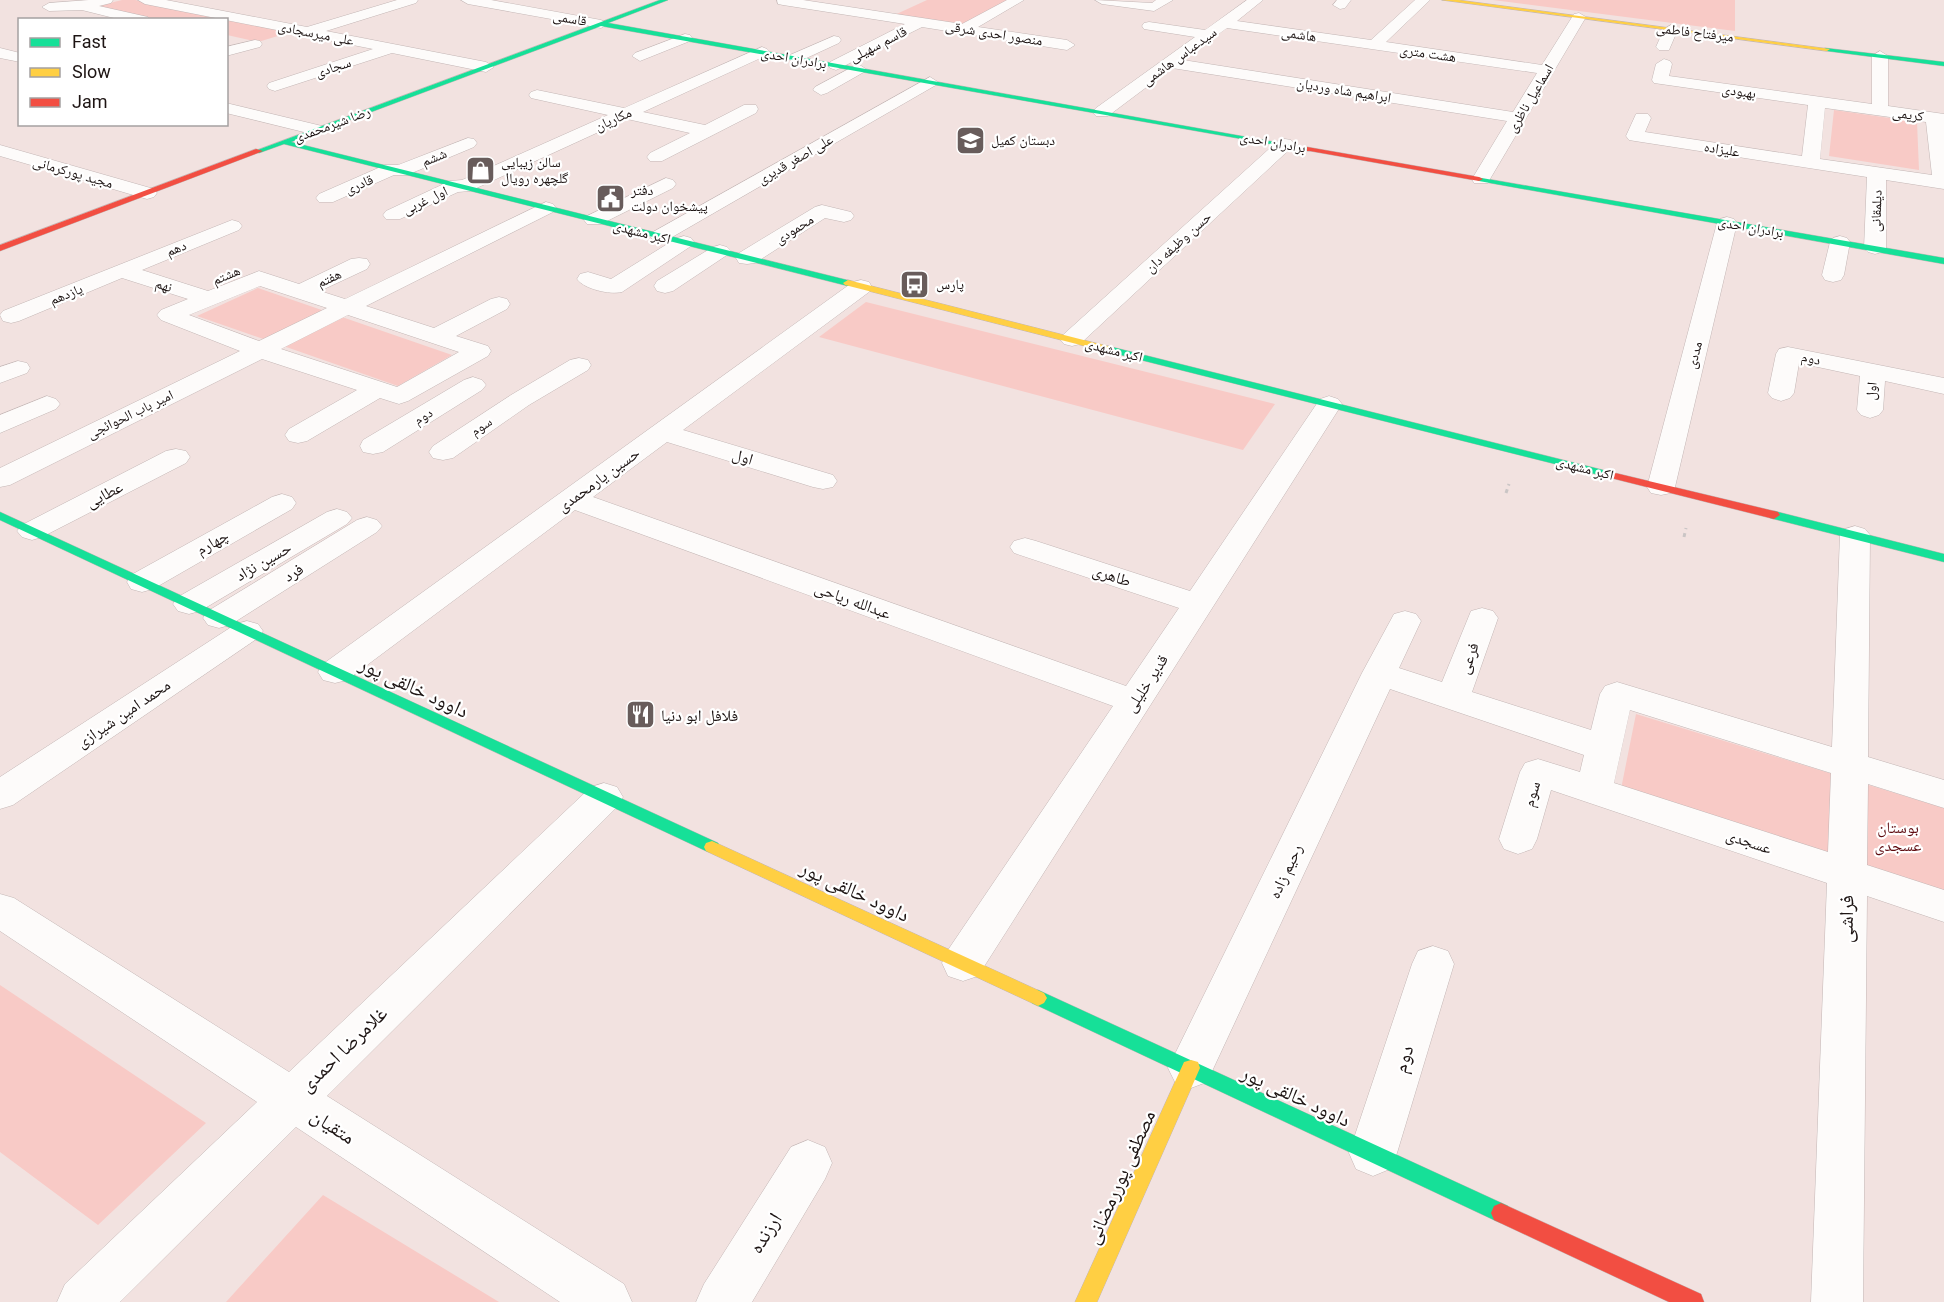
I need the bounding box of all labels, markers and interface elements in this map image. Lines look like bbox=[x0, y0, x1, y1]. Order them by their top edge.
street label: قاسمی bbox=[552, 7, 588, 30]
street label: منصور احدی شرقی bbox=[944, 17, 1044, 50]
legend bbox=[18, 18, 228, 126]
street label: علی میرسجادی bbox=[276, 18, 355, 49]
street label: میرفتاح فاطمی bbox=[1655, 19, 1735, 47]
street label: قاسم سهیلی bbox=[847, 23, 910, 67]
street label: سیدعباس هاشمی bbox=[1138, 24, 1220, 89]
street label: هاشمی bbox=[1280, 24, 1318, 45]
text: Fast bbox=[72, 31, 107, 52]
street label: هشت متری bbox=[1399, 41, 1457, 66]
street label: برادران احدی bbox=[760, 44, 828, 73]
street label: سجادی bbox=[313, 54, 353, 81]
text: Slow bbox=[72, 61, 111, 82]
street label: اسماعیل ناظری bbox=[1503, 61, 1557, 135]
street label: ابراهیم شاه وردیان bbox=[1295, 75, 1392, 107]
street label: بهبودی bbox=[1721, 81, 1757, 102]
text: Jam bbox=[72, 91, 108, 112]
street label: رضا شیرمحمدی bbox=[292, 103, 373, 146]
street label: مکاریان bbox=[592, 104, 634, 135]
street label: کریمی bbox=[1891, 104, 1925, 125]
school or university icon: دبستان کمیل bbox=[954, 124, 986, 156]
street label: برادران احدی bbox=[1239, 128, 1307, 157]
street label: علی اصغر قدیری bbox=[754, 131, 836, 188]
place label: دبستان کمیل bbox=[991, 132, 1055, 149]
street label: علیزاده bbox=[1703, 138, 1741, 161]
street label: ششم bbox=[419, 145, 450, 171]
street label: مجید پورکرمانی bbox=[31, 153, 115, 192]
shop icon: سالن زیبایی گلچهره رویال bbox=[464, 154, 496, 186]
place label: سالن زیبایی گلچهره رویال bbox=[501, 154, 569, 187]
street label: قادری bbox=[342, 171, 376, 198]
public building icon: دفتر پیشخوان دولت bbox=[594, 182, 626, 214]
place label: دفتر پیشخوان دولت bbox=[630, 182, 708, 215]
street label: اول غربی bbox=[400, 183, 451, 218]
street label: دیلمقانی bbox=[1867, 189, 1886, 232]
street label: حسن وظیفه دان bbox=[1142, 208, 1215, 277]
street label: محمودی bbox=[772, 211, 817, 248]
street label: برادران احدی bbox=[1717, 213, 1785, 242]
street label: اکبر مشهدی bbox=[611, 217, 672, 248]
street label: دهم bbox=[164, 237, 189, 261]
street label: هشتم bbox=[210, 262, 243, 290]
street label: هفتم bbox=[314, 265, 345, 292]
bus stop icon: پارس bbox=[899, 268, 931, 300]
street label: نهم bbox=[153, 275, 174, 297]
place label: پارس bbox=[936, 276, 964, 293]
street label: یازدهم bbox=[47, 280, 86, 310]
street label: اکبر مشهدی bbox=[1083, 335, 1144, 366]
street label: مددی bbox=[1683, 340, 1706, 371]
street label: دوم bbox=[1800, 348, 1822, 370]
street label: اول bbox=[1862, 381, 1881, 401]
street label: امیر باب الحوائجی bbox=[84, 386, 176, 443]
street label: دوم bbox=[411, 404, 437, 430]
street label: سوم bbox=[467, 413, 496, 441]
street label: حسین یارمحمدی bbox=[553, 443, 644, 517]
street label: اول bbox=[730, 444, 756, 470]
street label: اکبر مشهدی bbox=[1554, 453, 1615, 484]
street label: عطایی bbox=[83, 477, 126, 513]
street label: چهارم bbox=[193, 526, 232, 560]
street label: حسین نژاد bbox=[232, 538, 295, 586]
street label: فرد bbox=[280, 559, 307, 586]
street label: طاهری bbox=[1090, 560, 1133, 592]
street label: عبدالله ریاحی bbox=[812, 578, 893, 624]
street label: فرعی bbox=[1454, 640, 1484, 677]
street label: داوود خالقی پور bbox=[355, 651, 472, 723]
street label: قدیر خلیلی bbox=[1121, 651, 1173, 716]
street label: محمد امین شیرازی bbox=[73, 675, 174, 753]
restaurant icon: فلافل ابو دنیا bbox=[624, 699, 656, 731]
place label: فلافل ابو دنیا bbox=[661, 706, 738, 726]
street label: سوم bbox=[1519, 779, 1545, 809]
park label: بوستان عسجدی bbox=[1875, 818, 1921, 856]
street label: عسجدی bbox=[1723, 825, 1774, 859]
street label: رحیم زاده bbox=[1265, 841, 1307, 902]
street label: داوود خالقی پور bbox=[796, 855, 913, 927]
street label: فراشی bbox=[1834, 895, 1858, 943]
street label: غلامرضا احمدی bbox=[294, 1001, 392, 1097]
street label: دوم bbox=[1388, 1042, 1420, 1076]
street label: داوود خالقی پور bbox=[1237, 1060, 1354, 1132]
street label: متقیان bbox=[306, 1103, 360, 1149]
street label: مصطفی پوررمضانی bbox=[1080, 1106, 1160, 1248]
street label: ارزنده bbox=[743, 1208, 787, 1258]

